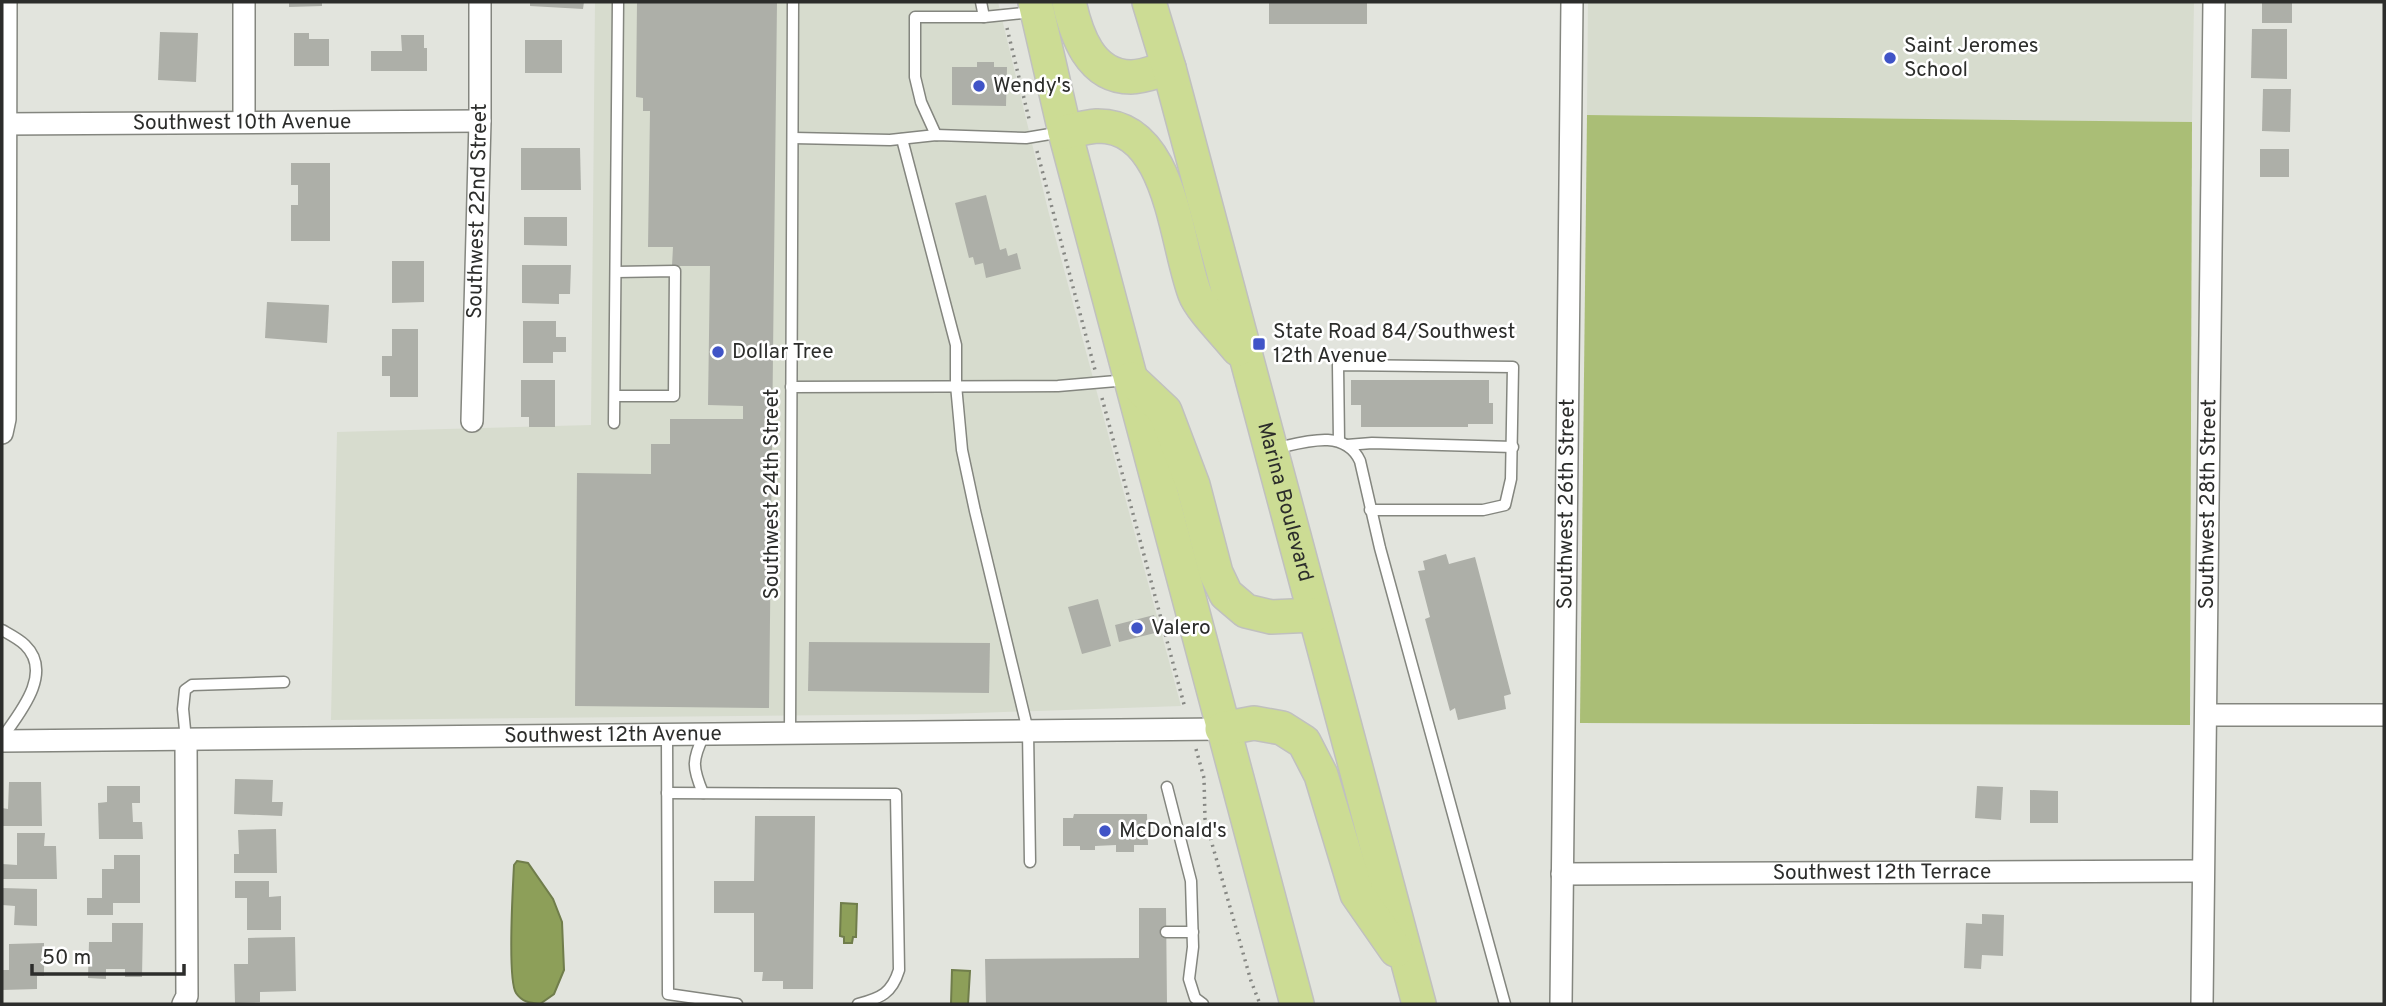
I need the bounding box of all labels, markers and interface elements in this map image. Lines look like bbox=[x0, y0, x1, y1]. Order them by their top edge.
place label: Saint Jeromes School bbox=[1904, 33, 2039, 84]
marker: Saint Jeromes School bbox=[1882, 50, 1898, 66]
place label: Wendy's bbox=[993, 73, 1071, 100]
marker: Wendy's bbox=[971, 78, 987, 94]
street label: Southwest 22nd Street bbox=[461, 103, 494, 319]
street label: Southwest 10th Avenue bbox=[133, 108, 351, 137]
place label: State Road 84/Southwest 12th Avenue bbox=[1273, 319, 1516, 370]
marker: State Road 84/Southwest 12th Avenue bbox=[1251, 336, 1267, 352]
place label: Dollar Tree bbox=[732, 339, 833, 366]
marker: Dollar Tree bbox=[710, 344, 726, 360]
street label: Southwest 24th Street bbox=[759, 388, 786, 600]
street label: Southwest 26th Street bbox=[1552, 398, 1581, 610]
street label: Southwest 28th Street bbox=[2193, 398, 2223, 610]
street label: Marina Boulevard bbox=[1251, 419, 1319, 585]
place label: Valero bbox=[1151, 615, 1211, 642]
marker: Valero bbox=[1129, 620, 1145, 636]
street label: Southwest 12th Avenue bbox=[504, 720, 722, 750]
place label: McDonald's bbox=[1119, 818, 1227, 845]
marker: McDonald's bbox=[1097, 823, 1113, 839]
street label: Southwest 12th Terrace bbox=[1773, 858, 1991, 887]
scale bar bbox=[32, 932, 184, 976]
text: 50 m bbox=[42, 945, 91, 972]

